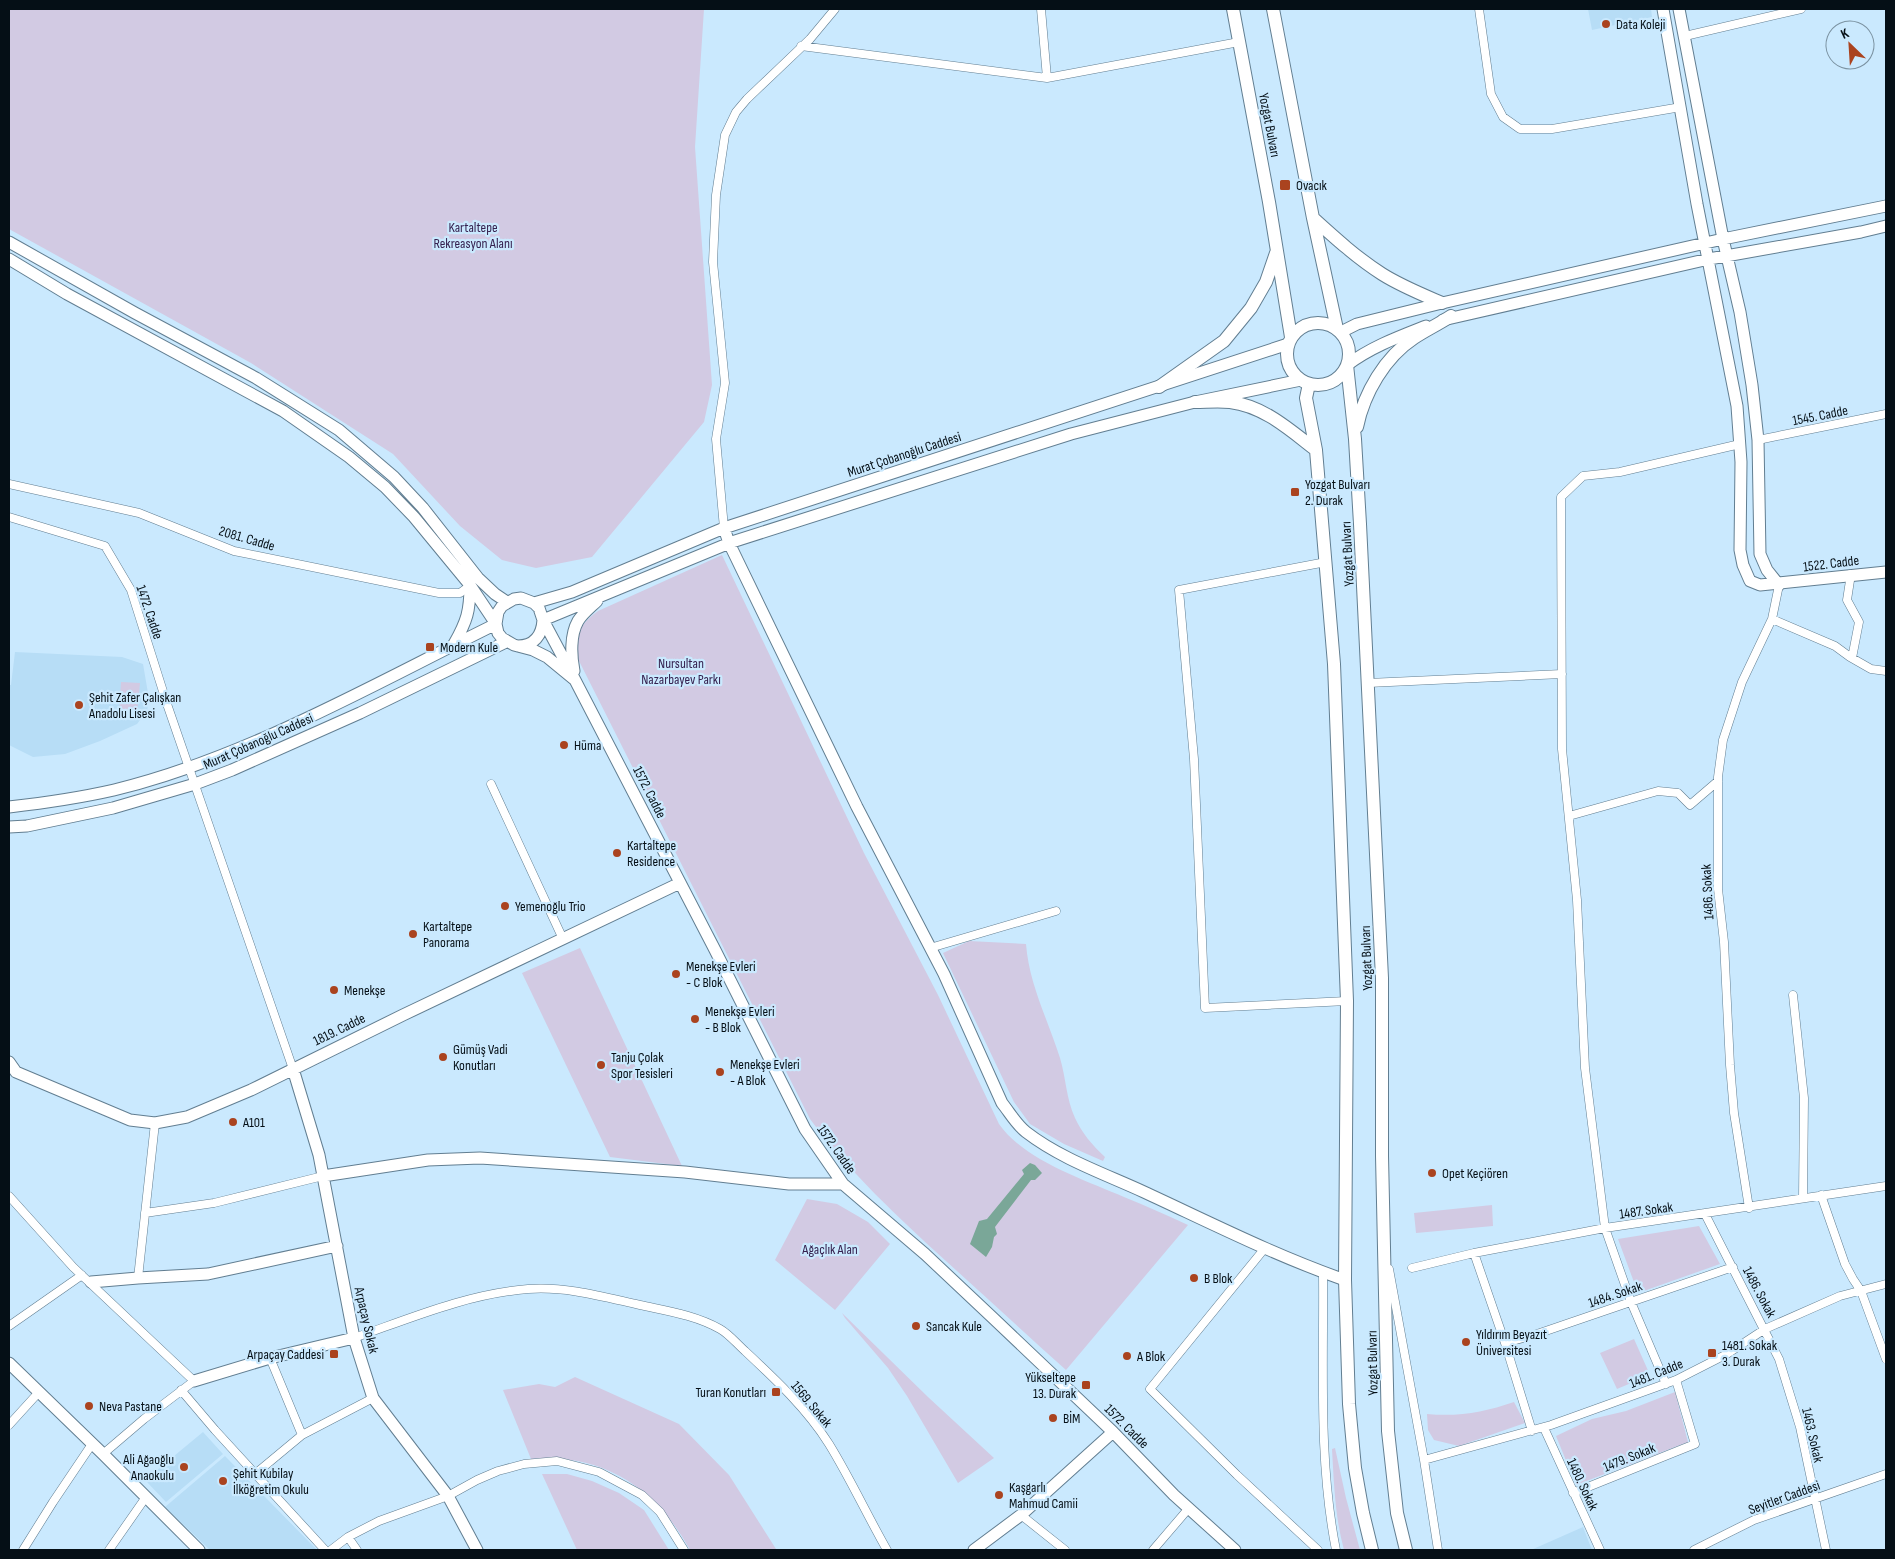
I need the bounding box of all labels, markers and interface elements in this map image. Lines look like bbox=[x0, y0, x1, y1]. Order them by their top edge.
place label: Data Koleji bbox=[1616, 16, 1665, 33]
marker: Data Koleji bbox=[1600, 18, 1612, 30]
north arrow bbox=[1825, 20, 1875, 70]
text: K bbox=[1838, 24, 1852, 43]
street label: Yozgat Bulvarı bbox=[1255, 92, 1284, 159]
place label: Ovacık bbox=[1296, 177, 1328, 194]
marker: Ovacık bbox=[1278, 178, 1292, 192]
park label: Kartaltepe Rekreasyon Alanı bbox=[433, 219, 513, 252]
street label: 1545. Cadde bbox=[1791, 402, 1849, 429]
street label: Murat Çobanoğlu Caddesi bbox=[845, 428, 963, 481]
place label: Yozgat Bulvarı 2. Durak bbox=[1305, 476, 1370, 509]
marker: Yozgat Bulvarı 2. Durak bbox=[1289, 486, 1301, 498]
street label: Yozgat Bulvarı bbox=[1337, 521, 1358, 587]
street label: 2081. Cadde bbox=[217, 522, 277, 555]
street label: 1522. Cadde bbox=[1802, 552, 1860, 575]
street label: 1472. Cadde bbox=[132, 583, 167, 641]
place label: Modern Kule bbox=[440, 639, 498, 656]
marker: Modern Kule bbox=[424, 641, 436, 653]
park label: Nursultan Nazarbayev Parkı bbox=[641, 655, 721, 688]
place label: Şehit Zafer Çalışkan Anadolu Lisesi bbox=[88, 689, 181, 722]
marker: Şehit Zafer Çalışkan Anadolu Lisesi bbox=[73, 699, 85, 711]
street label: Murat Çobanoğlu Caddesi bbox=[201, 710, 316, 773]
place label: Hüma bbox=[574, 737, 601, 754]
marker: Hüma bbox=[558, 739, 570, 751]
street label: 1572. Cadde bbox=[629, 763, 670, 821]
place label: Kartaltepe Residence bbox=[627, 837, 676, 870]
marker: Kartaltepe Residence bbox=[611, 847, 623, 859]
street label: 1486. Sokak bbox=[1698, 863, 1717, 920]
place label: Yemenoğlu Trio bbox=[515, 898, 586, 915]
marker: Yemenoğlu Trio bbox=[499, 900, 511, 912]
place label: Kartaltepe Panorama bbox=[423, 918, 472, 951]
street label: Yozgat Bulvarı bbox=[1357, 925, 1376, 991]
marker: Kartaltepe Panorama bbox=[407, 928, 419, 940]
place label: Menekşe Evleri - C Blok bbox=[686, 958, 756, 991]
marker: Menekşe Evleri - C Blok bbox=[670, 968, 682, 980]
place label: Menekşe bbox=[344, 982, 385, 999]
marker: Menekşe bbox=[328, 984, 340, 996]
place label: Menekşe Evleri - B Blok bbox=[705, 1003, 775, 1036]
street label: 1819. Cadde bbox=[310, 1010, 368, 1049]
marker: Menekşe Evleri - B Blok bbox=[689, 1013, 701, 1025]
place label: Gümüş Vadi Konutları bbox=[453, 1041, 508, 1074]
place label: Tanju Çolak Spor Tesisleri bbox=[611, 1049, 673, 1082]
marker: Gümüş Vadi Konutları bbox=[437, 1051, 449, 1063]
place label: Menekşe Evleri - A Blok bbox=[730, 1056, 800, 1089]
marker: Tanju Çolak Spor Tesisleri bbox=[595, 1059, 607, 1071]
marker: Menekşe Evleri - A Blok bbox=[714, 1066, 726, 1078]
place label: A101 bbox=[242, 1114, 265, 1131]
marker: A101 bbox=[227, 1116, 239, 1128]
street label: 1572. Cadde bbox=[814, 1122, 860, 1177]
place label: Opet Keçiören bbox=[1442, 1165, 1508, 1182]
marker: Opet Keçiören bbox=[1426, 1167, 1438, 1179]
street label: 1487. Sokak bbox=[1618, 1198, 1675, 1223]
park label: Ağaçlık Alan bbox=[801, 1241, 858, 1258]
street label: 1486. Sokak bbox=[1739, 1264, 1780, 1321]
place label: B Blok bbox=[1204, 1270, 1233, 1287]
marker: B Blok bbox=[1188, 1272, 1200, 1284]
street label: 1484. Sokak bbox=[1586, 1277, 1645, 1312]
street label: Arpaçay Sokak bbox=[350, 1284, 383, 1356]
place label: Sancak Kule bbox=[926, 1318, 982, 1335]
marker: Sancak Kule bbox=[910, 1320, 922, 1332]
place label: Yıldırım Beyazıt Üniversitesi bbox=[1476, 1326, 1547, 1359]
street label: Yozgat Bulvarı bbox=[1363, 1330, 1382, 1396]
marker: Yıldırım Beyazıt Üniversitesi bbox=[1460, 1336, 1472, 1348]
place label: 1481. Sokak 3. Durak bbox=[1722, 1337, 1778, 1370]
place label: Arpaçay Caddesi bbox=[246, 1346, 324, 1363]
marker: 1481. Sokak 3. Durak bbox=[1706, 1347, 1718, 1359]
marker: Arpaçay Caddesi bbox=[328, 1348, 340, 1360]
place label: A Blok bbox=[1136, 1348, 1166, 1365]
marker: A Blok bbox=[1121, 1350, 1133, 1362]
street label: 1481. Cadde bbox=[1627, 1355, 1685, 1392]
place label: Yükseltepe 13. Durak bbox=[1025, 1369, 1077, 1402]
street label: 1569. Sokak bbox=[787, 1378, 836, 1431]
marker: Yükseltepe 13. Durak bbox=[1080, 1379, 1092, 1391]
place label: Turan Konutları bbox=[695, 1384, 766, 1401]
marker: Turan Konutları bbox=[770, 1386, 782, 1398]
place label: Neva Pastane bbox=[99, 1398, 162, 1415]
marker: Neva Pastane bbox=[83, 1400, 95, 1412]
street label: 1572. Cadde bbox=[1101, 1401, 1152, 1452]
street label: 1463. Sokak bbox=[1798, 1406, 1827, 1465]
place label: BİM bbox=[1063, 1410, 1080, 1427]
marker: BİM bbox=[1047, 1412, 1059, 1424]
street label: 1479. Sokak bbox=[1601, 1439, 1658, 1476]
place label: Ali Ağaoğlu Anaokulu bbox=[122, 1451, 174, 1484]
street label: 1480. Sokak bbox=[1563, 1455, 1602, 1514]
marker: Ali Ağaoğlu Anaokulu bbox=[178, 1461, 190, 1473]
place label: Şehit Kubilay İlköğretim Okulu bbox=[233, 1465, 309, 1498]
marker: Şehit Kubilay İlköğretim Okulu bbox=[217, 1475, 229, 1487]
street label: Seyitler Caddesi bbox=[1746, 1477, 1822, 1518]
place label: Kaşgarlı Mahmud Camii bbox=[1009, 1479, 1078, 1512]
marker: Kaşgarlı Mahmud Camii bbox=[993, 1489, 1005, 1501]

